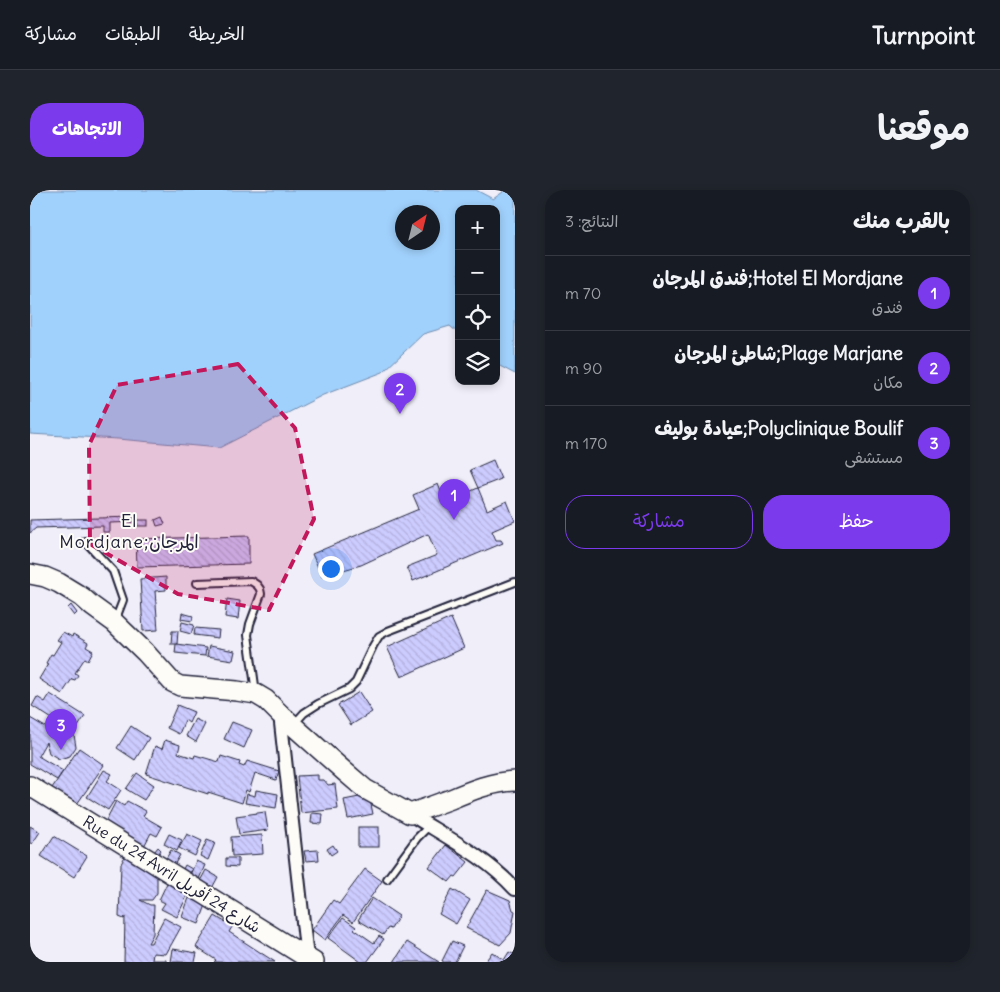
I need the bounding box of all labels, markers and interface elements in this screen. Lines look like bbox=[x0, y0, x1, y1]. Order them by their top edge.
text: Turnpoint bbox=[872, 20, 975, 50]
text: مشاركة bbox=[25, 22, 77, 45]
text: الطبقات bbox=[105, 22, 161, 45]
text: الخريطة bbox=[189, 22, 245, 45]
button: الاتجاهات bbox=[30, 103, 144, 157]
text: موقعنا bbox=[877, 105, 970, 149]
north arrow bbox=[395, 205, 440, 250]
map controls bbox=[455, 205, 500, 385]
button: + bbox=[455, 205, 500, 250]
text: بالقرب منك bbox=[853, 207, 950, 234]
text: النتائج: 3 bbox=[565, 211, 618, 231]
button: − bbox=[455, 250, 500, 295]
text: Hotel El Mordjane;فندق المرجان bbox=[652, 266, 903, 290]
text: 70 m bbox=[565, 283, 601, 303]
text: 1 bbox=[931, 283, 937, 303]
button: locate bbox=[455, 295, 500, 340]
text: فندق bbox=[872, 297, 903, 317]
button: layers bbox=[455, 340, 500, 385]
text: Plage Marjane;شاطئ المرجان bbox=[674, 341, 903, 365]
text: 90 m bbox=[565, 358, 603, 378]
text: 2 bbox=[930, 358, 938, 378]
text: مكان bbox=[873, 372, 903, 392]
pin: 2 bbox=[384, 373, 416, 414]
text: Polyclinique Boulif;عيادة بوليف bbox=[655, 416, 903, 440]
text: 170 m bbox=[565, 433, 608, 453]
text: 3 bbox=[929, 433, 939, 453]
text: مستشفى bbox=[844, 447, 903, 467]
pin: 1 bbox=[438, 479, 470, 520]
button: مشاركة bbox=[565, 495, 753, 549]
button: حفظ bbox=[763, 495, 950, 549]
district label: El Mordjane;المرجان bbox=[59, 509, 199, 553]
your location bbox=[318, 556, 344, 582]
pin: 3 bbox=[45, 709, 77, 750]
street label: Rue du 24 Avril شارع 24 أفريل bbox=[78, 811, 265, 939]

